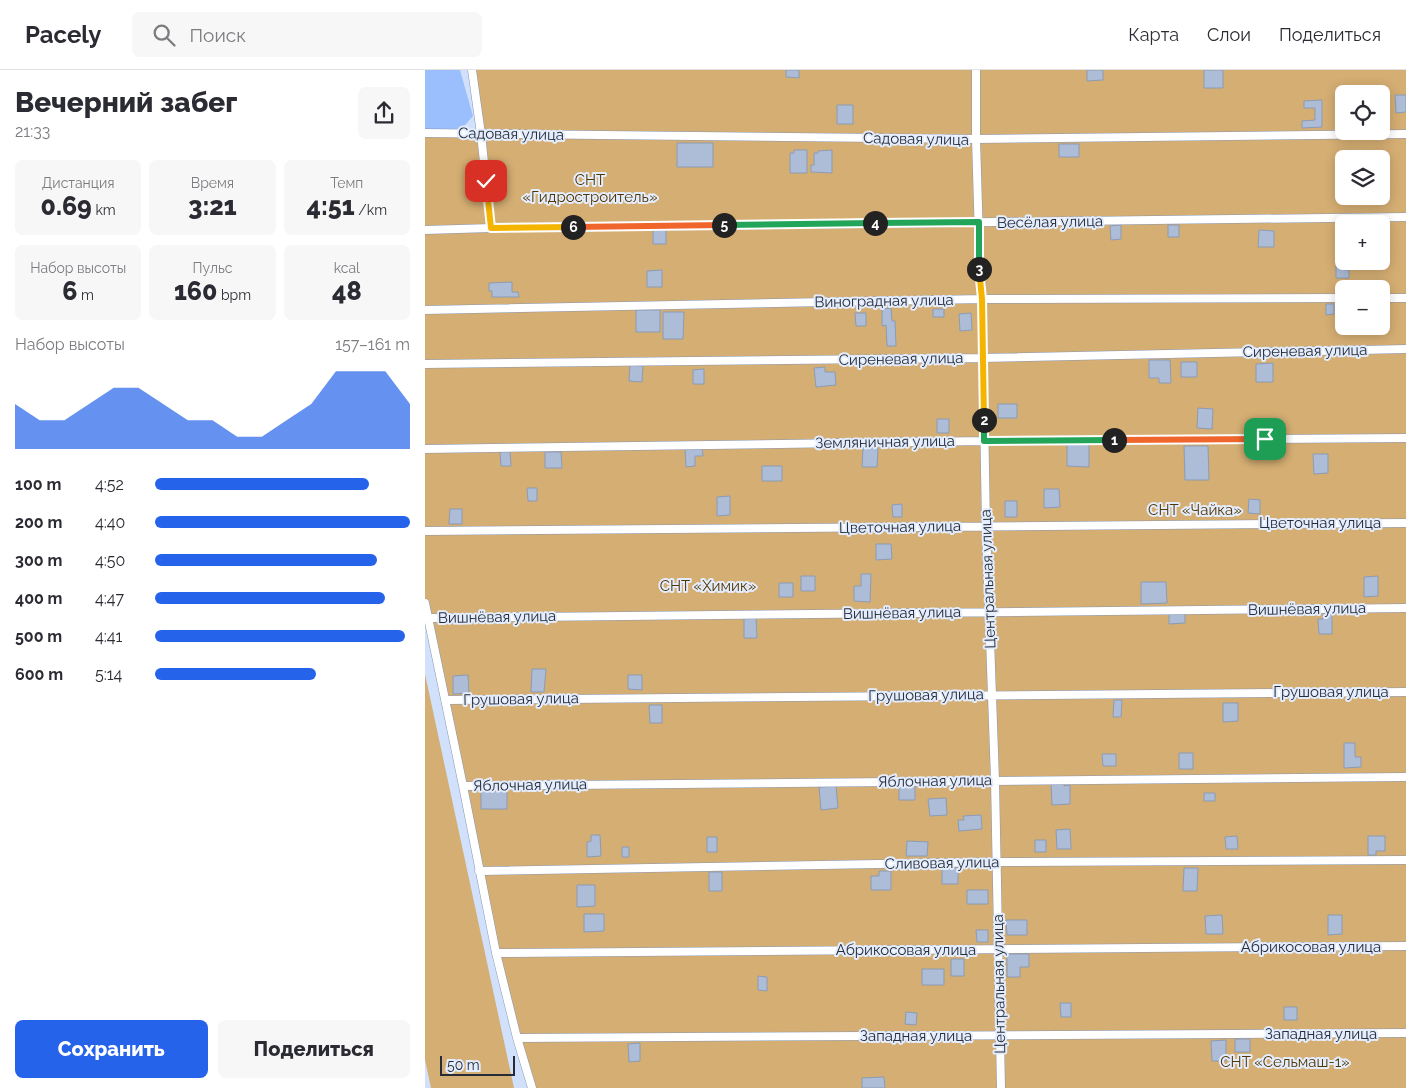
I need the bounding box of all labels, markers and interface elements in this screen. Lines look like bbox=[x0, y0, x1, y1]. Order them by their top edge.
search box bbox=[132, 12, 482, 57]
text: Pacely bbox=[25, 20, 102, 49]
icon: search bbox=[150, 21, 178, 49]
text: Поиск bbox=[190, 24, 246, 46]
text: Карта bbox=[1128, 24, 1179, 45]
text: Слои bbox=[1207, 24, 1251, 45]
text: Поделиться bbox=[1279, 24, 1381, 45]
map controls bbox=[1335, 85, 1390, 335]
button: locate bbox=[1335, 85, 1390, 140]
text: Вечерний забег bbox=[15, 86, 237, 119]
button: share bbox=[358, 87, 410, 139]
text: 21:33 bbox=[15, 122, 50, 141]
street label: Садовая улица bbox=[458, 124, 564, 144]
street label: Садовая улица bbox=[863, 129, 969, 149]
button: layers bbox=[1335, 150, 1390, 205]
pin bbox=[465, 160, 507, 202]
icon: check bbox=[472, 167, 500, 195]
park label: СНТ «Гидростроитель» bbox=[522, 171, 658, 206]
text: Дистанция bbox=[42, 175, 114, 191]
text: Время bbox=[191, 175, 234, 191]
text: Темп bbox=[330, 175, 363, 191]
text: 0.69 bbox=[41, 191, 92, 221]
text: 3:21 bbox=[188, 191, 237, 221]
text: 4:51 bbox=[307, 191, 355, 221]
text: km bbox=[92, 202, 116, 218]
text: /km bbox=[355, 202, 387, 218]
pin: 4 bbox=[863, 210, 887, 236]
pin: 5 bbox=[711, 212, 737, 238]
street label: Весёлая улица bbox=[997, 212, 1103, 232]
pin: 6 bbox=[561, 214, 585, 240]
text: 4 bbox=[872, 215, 880, 231]
button: + bbox=[1335, 215, 1390, 270]
text: 5 bbox=[721, 217, 728, 233]
text: 6 bbox=[569, 219, 578, 235]
pin: 3 bbox=[967, 256, 991, 282]
text: Набор высоты bbox=[30, 260, 126, 276]
text: Пульс bbox=[192, 260, 233, 276]
text: kcal bbox=[334, 260, 360, 276]
text: 3 bbox=[976, 261, 983, 277]
text: 6 bbox=[62, 276, 78, 306]
text: 160 bbox=[174, 276, 217, 306]
text: 48 bbox=[332, 276, 362, 306]
button: − bbox=[1335, 280, 1390, 335]
text: m bbox=[78, 287, 94, 303]
text: bpm bbox=[217, 287, 251, 303]
street label: Виноградная улица bbox=[814, 291, 954, 311]
text: Набор высоты bbox=[15, 335, 125, 354]
text: 157–161 m bbox=[335, 335, 410, 354]
street label: Сиреневая улица bbox=[1243, 341, 1367, 361]
street label: Сиреневая улица bbox=[839, 349, 963, 369]
pin: 2 bbox=[971, 408, 997, 432]
text: 2 bbox=[981, 412, 988, 428]
pin bbox=[1244, 418, 1286, 460]
icon: arrive bbox=[1251, 425, 1279, 453]
pin: 1 bbox=[1101, 428, 1127, 452]
street label: Земляничная улица bbox=[815, 432, 955, 452]
text: 1 bbox=[1111, 432, 1118, 448]
text: 100 m bbox=[15, 475, 61, 494]
text: 4:52 bbox=[95, 475, 124, 494]
park label: СНТ «Чайка» bbox=[1148, 501, 1242, 519]
street label: Центральная улица bbox=[977, 509, 999, 649]
text: 200 m bbox=[15, 513, 62, 532]
text: 4:40 bbox=[95, 513, 125, 532]
street label: Цветочная улица bbox=[1259, 514, 1381, 532]
street label: Цветочная улица bbox=[839, 517, 961, 537]
text: 300 m bbox=[15, 551, 62, 570]
text: 4:50 bbox=[95, 551, 125, 570]
park label: СНТ «Химик» bbox=[660, 577, 756, 595]
text: 400 m bbox=[15, 589, 63, 608]
text: 4:47 bbox=[95, 589, 124, 608]
street label: Вишнёвая улица bbox=[1248, 599, 1366, 619]
street label: Вишнёвая улица bbox=[843, 603, 961, 623]
street label: Вишнёвая улица bbox=[438, 607, 556, 627]
text: 500 m bbox=[15, 627, 62, 646]
text: 4:41 bbox=[95, 627, 122, 646]
text: 600 m bbox=[15, 665, 63, 684]
text: 5:14 bbox=[95, 665, 122, 684]
street label: Грушовая улица bbox=[1273, 683, 1389, 701]
street label: Грушовая улица bbox=[868, 685, 984, 705]
street label: Грушовая улица bbox=[463, 689, 579, 709]
street label: Яблочная улица bbox=[878, 771, 992, 791]
street label: Яблочная улица bbox=[473, 775, 587, 795]
street label: Сливовая улица bbox=[885, 853, 999, 873]
street label: Центральная улица bbox=[989, 914, 1009, 1054]
street label: Абрикосовая улица bbox=[1241, 938, 1381, 956]
street label: Абрикосовая улица bbox=[836, 941, 976, 959]
button: Сохранить bbox=[15, 1020, 208, 1078]
button: Поделиться bbox=[218, 1020, 410, 1078]
street label: Западная улица bbox=[1265, 1025, 1377, 1043]
street label: Западная улица bbox=[860, 1027, 972, 1045]
scale bar bbox=[440, 1053, 515, 1076]
park label: СНТ «Сельмаш-1» bbox=[1220, 1053, 1350, 1071]
text: 50 m bbox=[447, 1057, 480, 1073]

